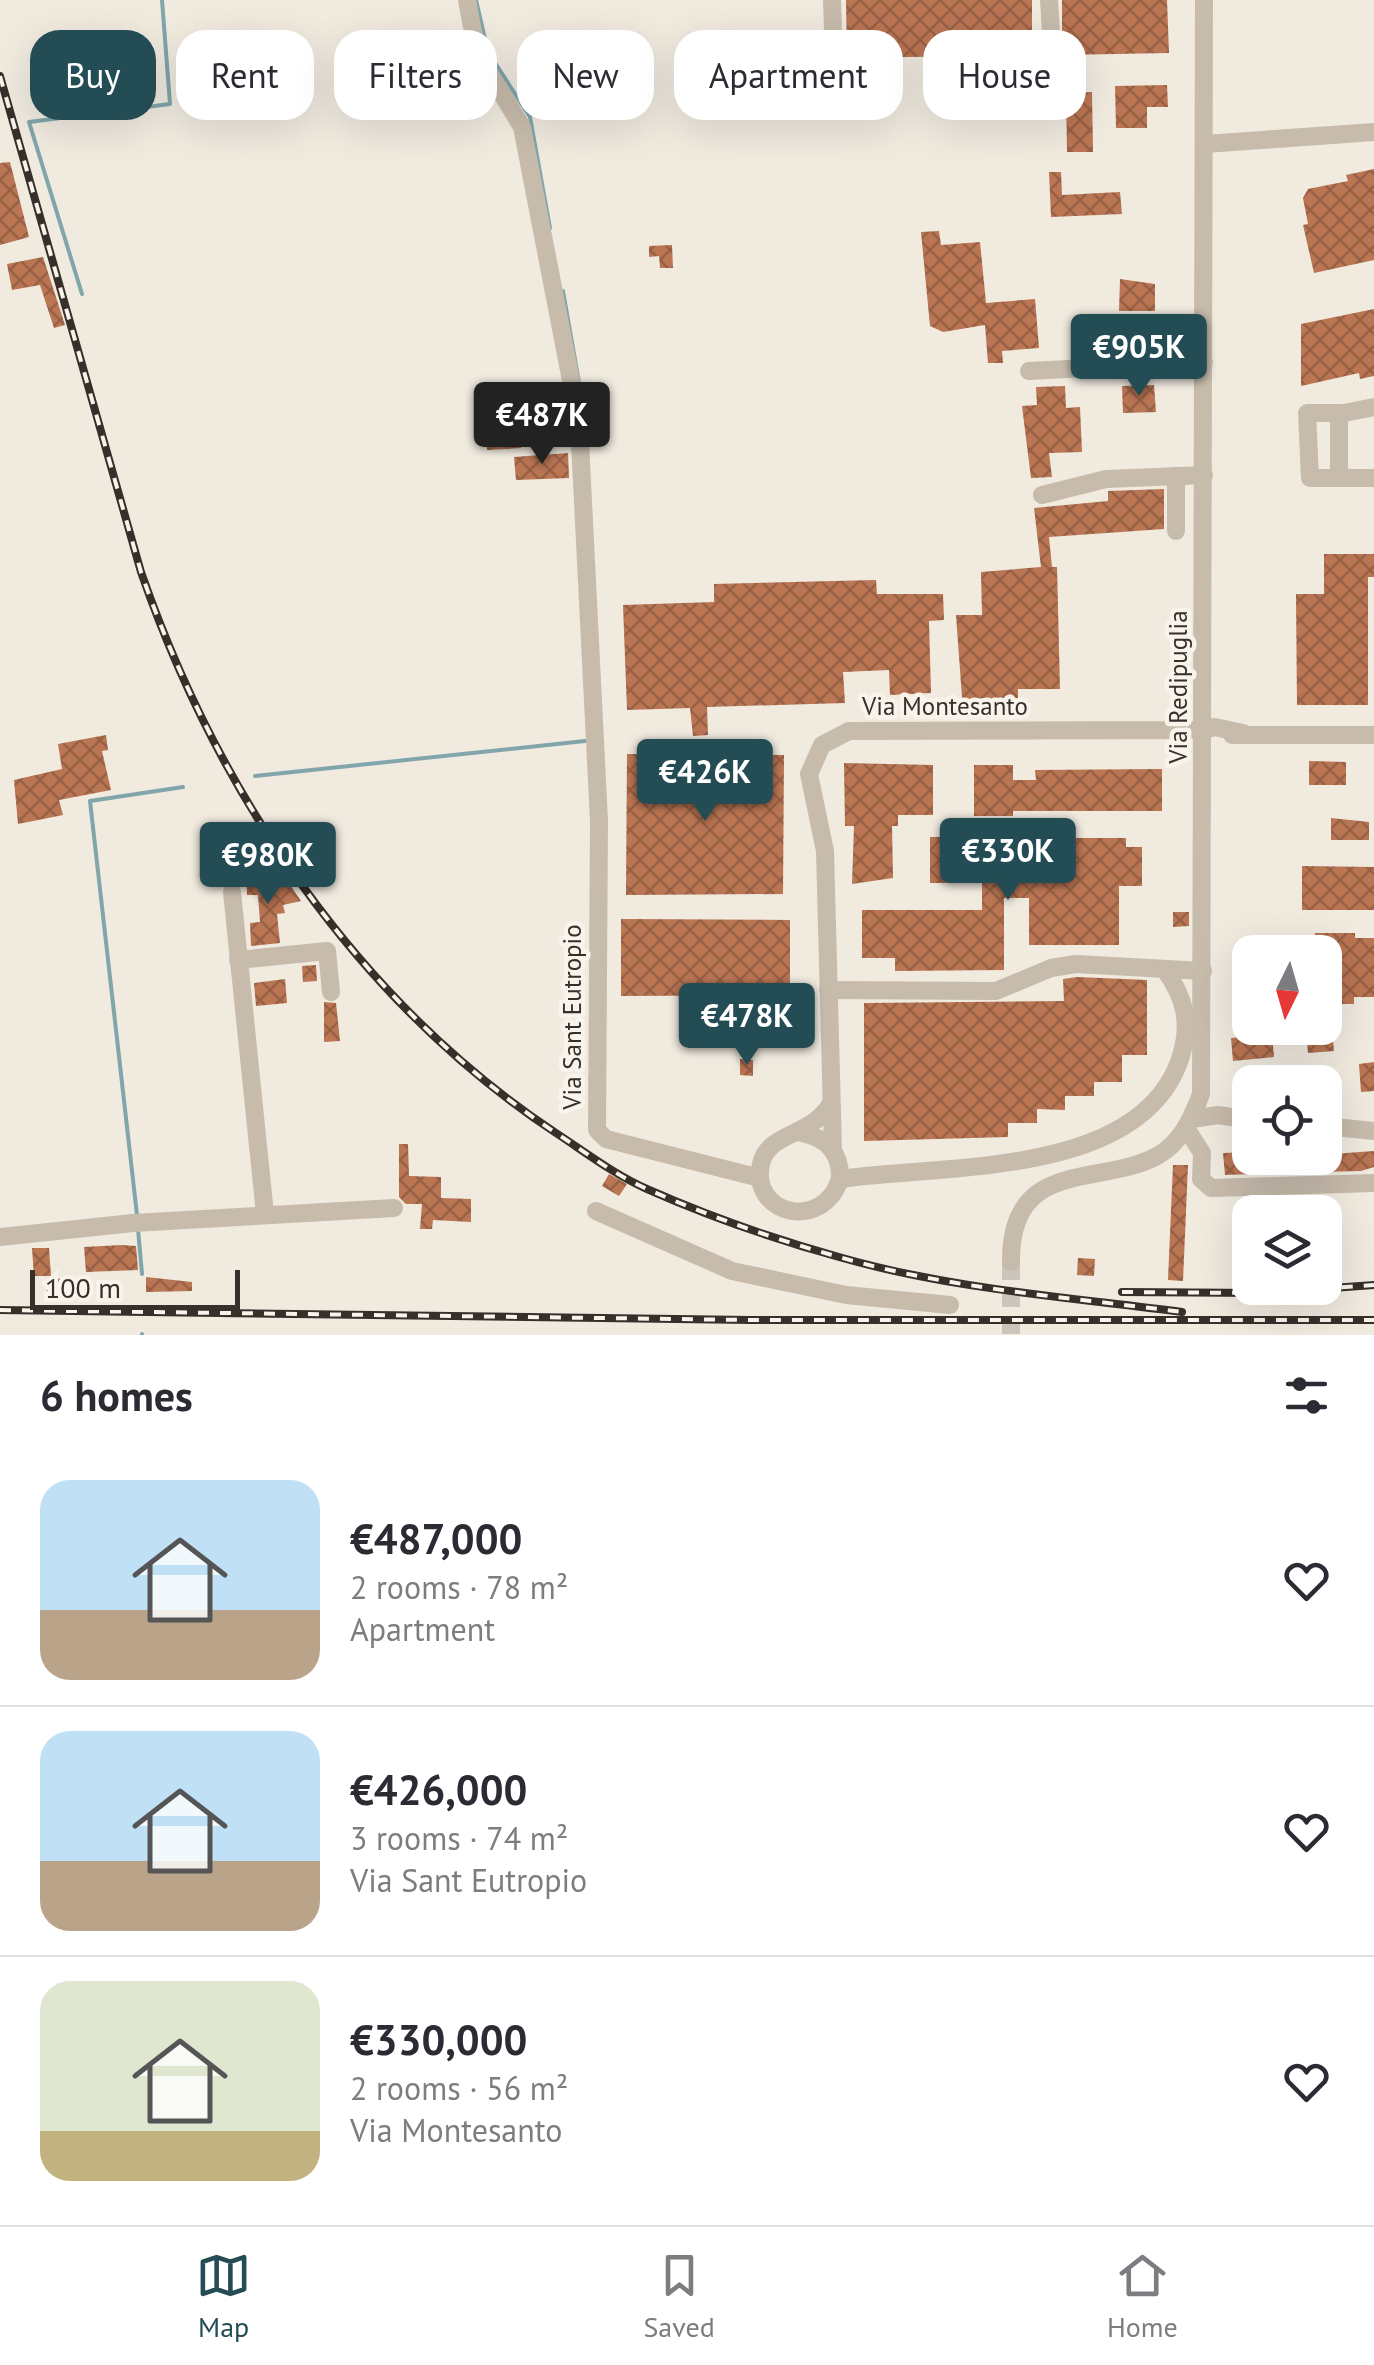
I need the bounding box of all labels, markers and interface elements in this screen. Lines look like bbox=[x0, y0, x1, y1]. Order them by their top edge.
chip: Buy bbox=[30, 30, 156, 120]
chip: Rent bbox=[176, 30, 314, 120]
chip: Filters bbox=[334, 30, 497, 120]
chip: New bbox=[517, 30, 654, 120]
chip: Apartment bbox=[674, 30, 903, 120]
chip: House bbox=[923, 30, 1086, 120]
pin: €905K bbox=[1069, 314, 1209, 399]
text: €905K bbox=[1093, 325, 1185, 367]
pin: €487K bbox=[472, 382, 612, 467]
text: €487K bbox=[496, 393, 588, 435]
street label: Via Redipuglia bbox=[1162, 610, 1194, 765]
street label: Via Montesanto bbox=[861, 690, 1028, 722]
pin: €426K bbox=[635, 739, 775, 824]
text: €426K bbox=[659, 750, 751, 792]
pin: €330K bbox=[938, 818, 1078, 903]
pin: €980K bbox=[198, 822, 338, 907]
text: €330K bbox=[962, 829, 1054, 871]
text: €980K bbox=[222, 833, 314, 875]
street label: Via Sant Eutropio bbox=[556, 924, 588, 1111]
north arrow bbox=[1232, 935, 1342, 1045]
map controls bbox=[1232, 935, 1342, 1305]
pin: €478K bbox=[677, 983, 817, 1068]
text: €478K bbox=[701, 994, 793, 1036]
button: locate bbox=[1232, 1065, 1342, 1175]
button: layers bbox=[1232, 1195, 1342, 1305]
scale bar bbox=[30, 1265, 240, 1310]
text: 100 m bbox=[45, 1269, 121, 1306]
text: 6 homes bbox=[40, 1368, 193, 1423]
icon: filters bbox=[1279, 1368, 1334, 1423]
text: €487,000 bbox=[350, 1511, 522, 1566]
icon: home bbox=[120, 1520, 240, 1640]
icon: heart bbox=[1279, 1553, 1334, 1608]
text: 2 rooms · 78 m² bbox=[350, 1566, 568, 1608]
text: Apartment bbox=[350, 1608, 495, 1650]
text: €426,000 bbox=[350, 1762, 527, 1817]
icon: home bbox=[120, 1771, 240, 1891]
icon: heart bbox=[1279, 1804, 1334, 1859]
text: 3 rooms · 74 m² bbox=[350, 1817, 568, 1859]
text: Via Sant Eutropio bbox=[350, 1859, 587, 1901]
text: €330,000 bbox=[350, 2012, 527, 2067]
icon: home bbox=[120, 2021, 240, 2141]
icon: heart bbox=[1279, 2054, 1334, 2109]
text: 2 rooms · 56 m² bbox=[350, 2067, 568, 2109]
text: Via Montesanto bbox=[350, 2109, 562, 2151]
tab: Map bbox=[196, 2248, 251, 2345]
tab: Saved bbox=[643, 2248, 715, 2345]
tab: Home bbox=[1107, 2248, 1178, 2345]

